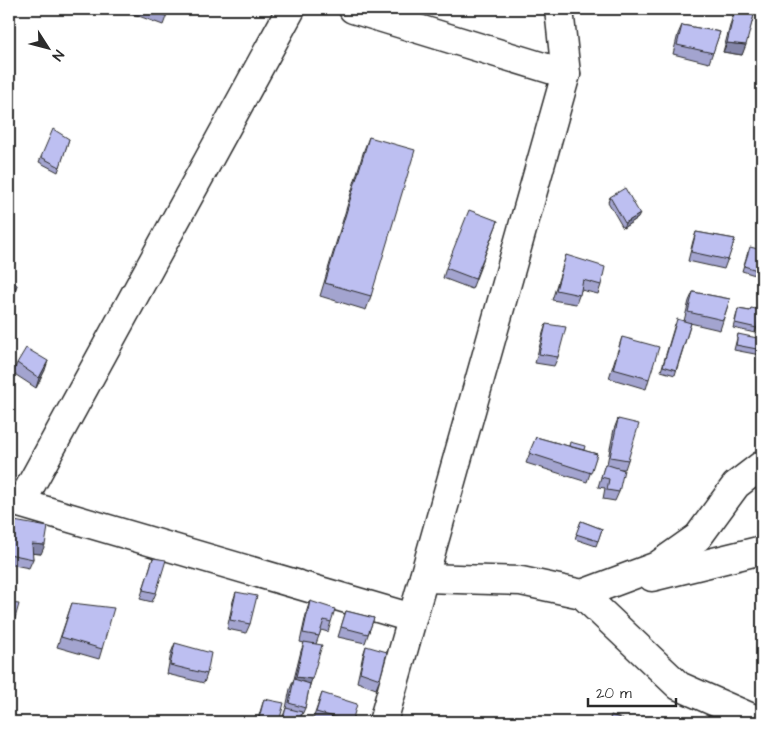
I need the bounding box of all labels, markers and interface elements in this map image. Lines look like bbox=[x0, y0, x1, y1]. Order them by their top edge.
north arrow bbox=[22, 22, 72, 72]
text: N bbox=[47, 46, 68, 65]
scale bar bbox=[588, 676, 676, 708]
text: 20 m bbox=[596, 683, 632, 704]

